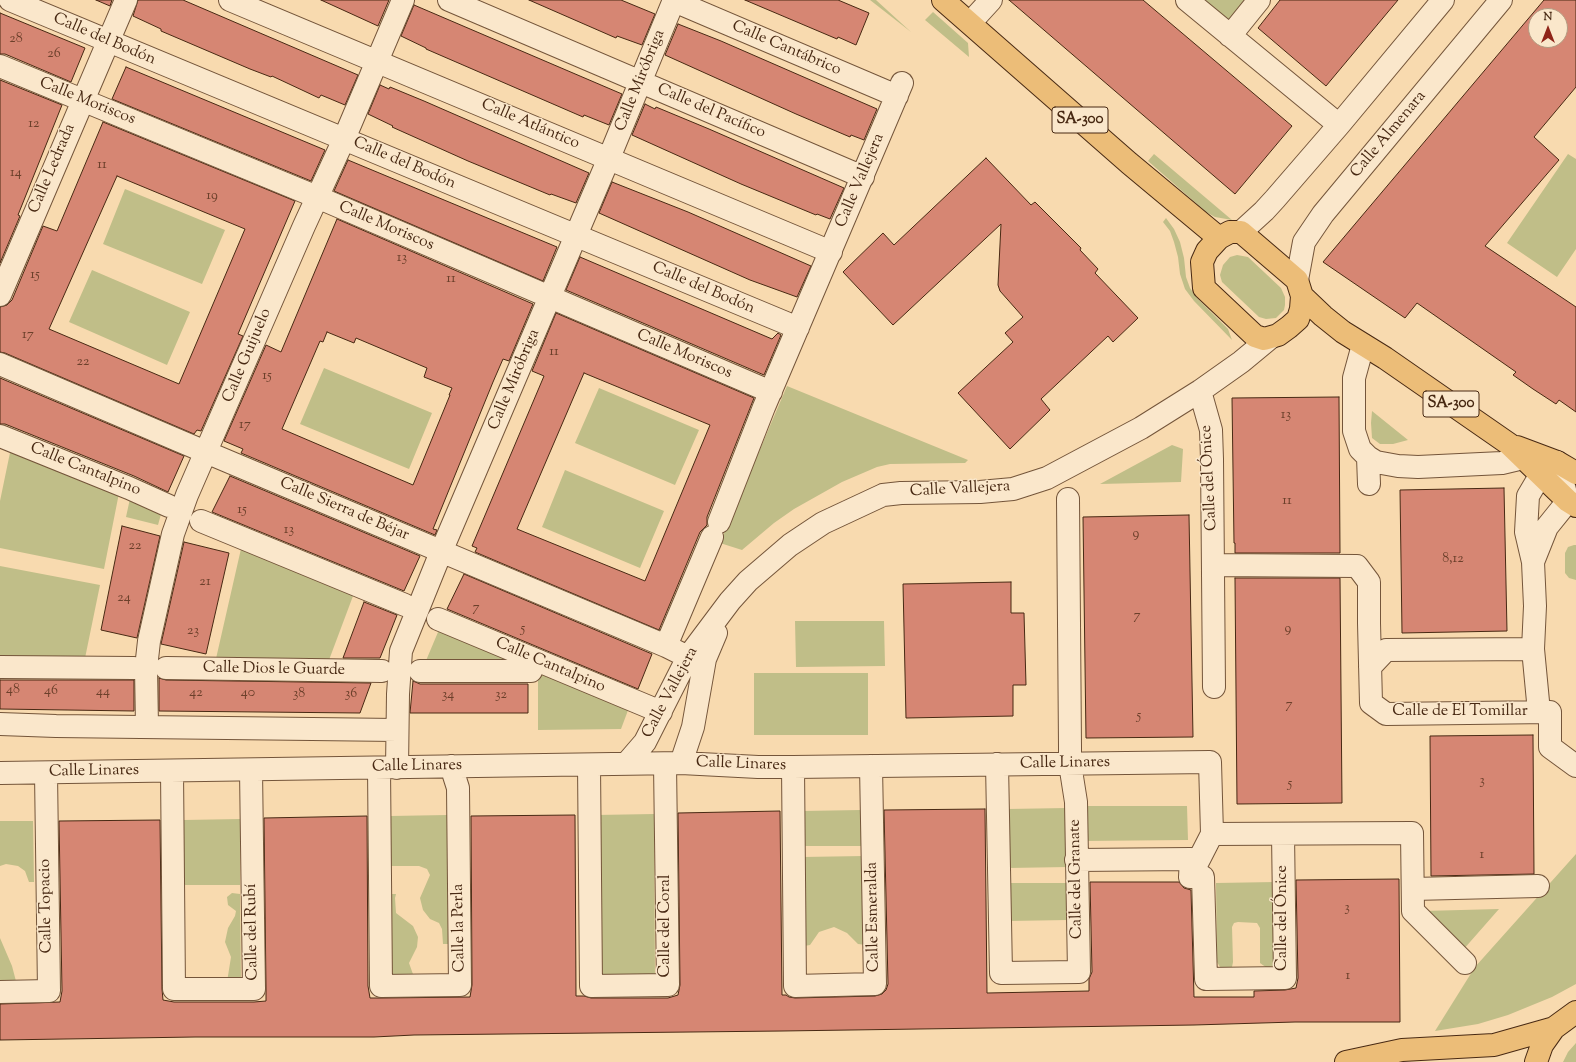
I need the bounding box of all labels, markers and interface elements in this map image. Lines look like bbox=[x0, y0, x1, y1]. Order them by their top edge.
north arrow bbox=[1528, 8, 1568, 48]
text: N bbox=[1544, 9, 1552, 25]
street label: Calle del Bodón bbox=[50, 10, 158, 70]
street label: Calle Cantábrico bbox=[728, 17, 844, 81]
street label: Calle Miróbriga bbox=[612, 27, 670, 135]
house number: 28 bbox=[9, 32, 23, 48]
house number: 26 bbox=[47, 47, 61, 63]
street label: Calle Moriscos bbox=[36, 74, 138, 130]
street label: Calle del Pacífico bbox=[654, 80, 768, 144]
street label: Calle Almenara bbox=[1347, 88, 1431, 182]
street label: Calle Atlántico bbox=[478, 96, 582, 154]
road number: SA-300 bbox=[1052, 107, 1108, 133]
house number: 12 bbox=[28, 117, 40, 133]
street label: Calle Ledrada bbox=[26, 121, 80, 217]
street label: Calle Vallejera bbox=[833, 131, 889, 231]
street label: Calle del Bodón bbox=[350, 134, 458, 194]
house number: 11 bbox=[97, 158, 107, 174]
house number: 14 bbox=[10, 166, 22, 182]
house number: 19 bbox=[206, 189, 218, 205]
street label: Calle Moriscos bbox=[335, 198, 437, 256]
house number: 13 bbox=[397, 251, 407, 267]
street label: Calle del Bodón bbox=[649, 259, 757, 319]
house number: 15 bbox=[30, 268, 40, 284]
house number: 11 bbox=[446, 272, 456, 288]
street label: Calle Guijuelo bbox=[220, 306, 276, 406]
street label: Calle Moriscos bbox=[633, 326, 735, 384]
street label: Calle Miróbriga bbox=[485, 327, 545, 433]
house number: 17 bbox=[22, 328, 34, 344]
house number: 11 bbox=[549, 345, 559, 361]
house number: 22 bbox=[76, 355, 90, 371]
house number: 15 bbox=[262, 369, 272, 385]
road number: SA-300 bbox=[1423, 391, 1479, 417]
house number: 13 bbox=[1281, 408, 1291, 424]
house number: 17 bbox=[239, 418, 251, 434]
street label: Calle del Ónice bbox=[1198, 425, 1222, 531]
street label: Calle Cantalpino bbox=[27, 439, 143, 501]
street label: Calle Sierra de Béjar bbox=[276, 474, 412, 546]
street label: Calle Vallejera bbox=[909, 478, 1011, 502]
house number: 11 bbox=[1282, 494, 1292, 510]
house number: 15 bbox=[237, 503, 247, 519]
house number: 13 bbox=[284, 523, 294, 539]
house number: 9 bbox=[1133, 527, 1139, 543]
house number: 22 bbox=[128, 539, 142, 555]
house number: 8,12 bbox=[1442, 552, 1464, 568]
house number: 21 bbox=[199, 575, 211, 591]
house number: 24 bbox=[117, 591, 131, 607]
house number: 7 bbox=[472, 601, 480, 617]
house number: 7 bbox=[1133, 609, 1141, 625]
house number: 5 bbox=[521, 622, 525, 638]
house number: 9 bbox=[1285, 622, 1291, 638]
house number: 23 bbox=[187, 624, 199, 640]
street label: Calle Cantalpino bbox=[492, 634, 608, 698]
street label: Calle Vallejera bbox=[639, 644, 703, 742]
street label: Calle Dios le Guarde bbox=[203, 659, 345, 681]
house number: 48 bbox=[6, 683, 20, 699]
house number: 46 bbox=[44, 684, 58, 700]
house number: 44 bbox=[96, 685, 110, 701]
house number: 42 bbox=[189, 686, 203, 702]
house number: 40 bbox=[241, 686, 255, 702]
house number: 38 bbox=[293, 687, 305, 703]
house number: 36 bbox=[345, 687, 357, 703]
house number: 34 bbox=[442, 688, 454, 704]
house number: 32 bbox=[495, 688, 507, 704]
house number: 7 bbox=[1285, 698, 1293, 714]
street label: Calle de El Tomillar bbox=[1392, 702, 1528, 722]
house number: 5 bbox=[1137, 709, 1141, 725]
street label: Calle Linares bbox=[696, 754, 786, 776]
street label: Calle Linares bbox=[1020, 754, 1110, 774]
street label: Calle Linares bbox=[372, 757, 462, 777]
street label: Calle Linares bbox=[49, 762, 139, 782]
house number: 3 bbox=[1479, 774, 1485, 790]
house number: 5 bbox=[1288, 777, 1292, 793]
street label: Calle del Granate bbox=[1066, 819, 1088, 939]
house number: 1 bbox=[1480, 848, 1484, 864]
street label: Calle Topacio bbox=[37, 859, 57, 953]
street label: Calle Esmeralda bbox=[863, 862, 885, 972]
street label: Calle del Ónice bbox=[1273, 865, 1293, 971]
street label: Calle del Coral bbox=[656, 875, 676, 977]
street label: Calle del Rubí bbox=[243, 883, 263, 981]
street label: Calle la Perla bbox=[450, 884, 470, 972]
house number: 3 bbox=[1344, 901, 1350, 917]
house number: 1 bbox=[1346, 969, 1350, 985]

